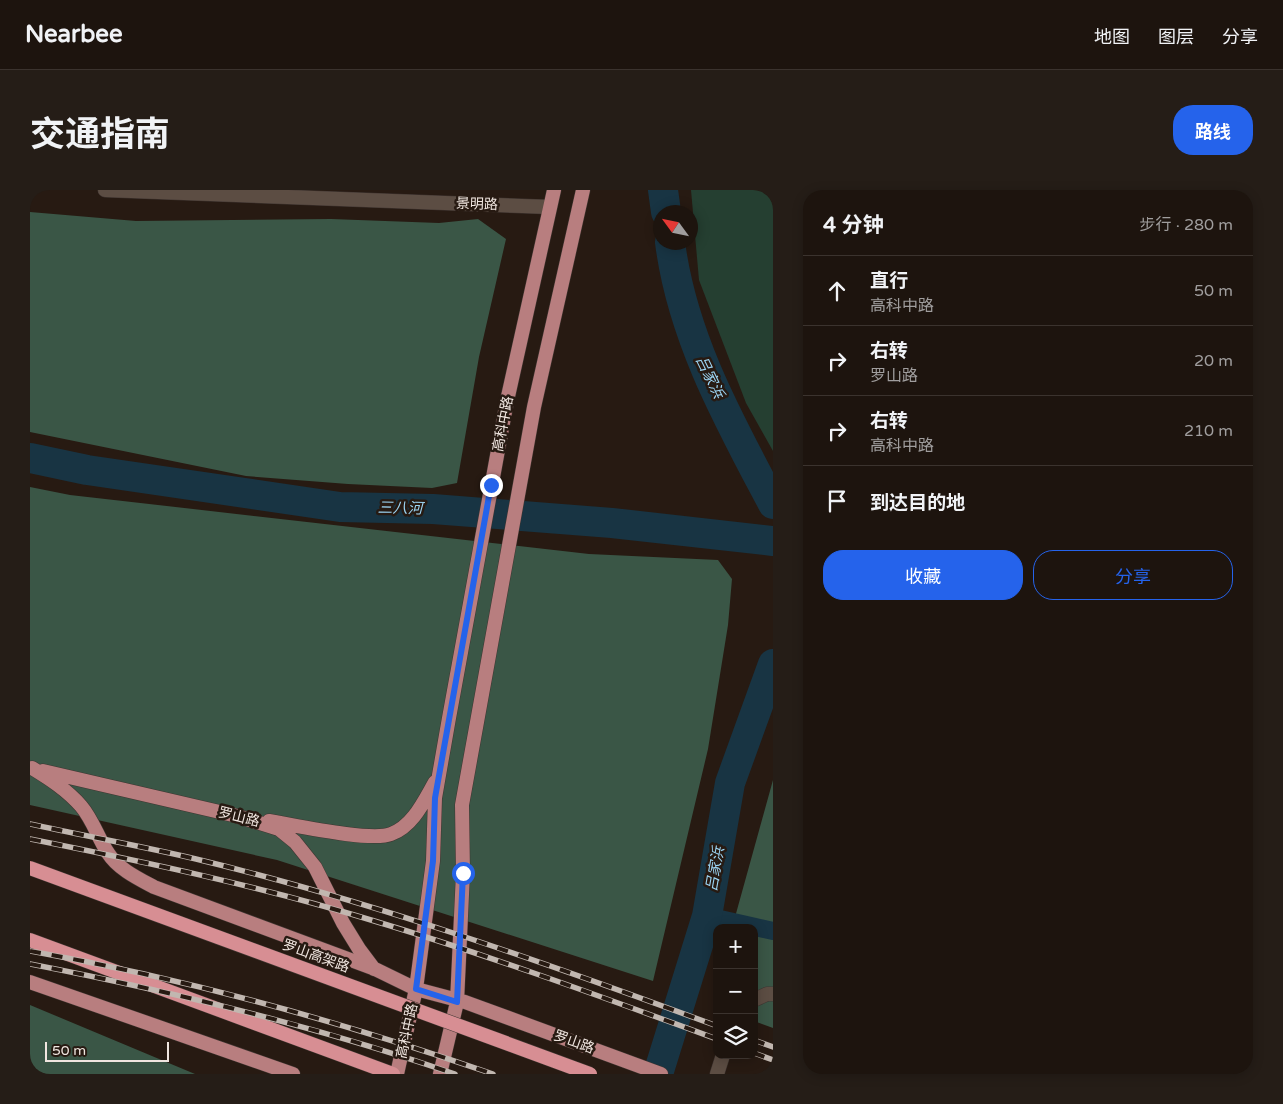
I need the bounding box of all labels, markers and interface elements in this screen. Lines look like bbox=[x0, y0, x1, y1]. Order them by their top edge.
text: Nearbee bbox=[25, 20, 123, 49]
text: 地图 bbox=[1094, 26, 1130, 48]
text: 图层 bbox=[1158, 26, 1194, 48]
text: 分享 bbox=[1222, 26, 1258, 48]
button: 路线 bbox=[1173, 105, 1253, 155]
text: 交通指南 bbox=[30, 114, 170, 156]
street label: 景明路 bbox=[456, 195, 498, 213]
north arrow bbox=[653, 205, 698, 250]
text: 4 分钟 bbox=[823, 213, 884, 238]
text: 步行 · 280 m bbox=[1140, 215, 1233, 235]
text: 直行 bbox=[870, 270, 908, 292]
icon: ahead bbox=[823, 277, 851, 305]
text: 50 m bbox=[1194, 281, 1233, 301]
text: 高科中路 bbox=[870, 296, 934, 316]
text: 右转 bbox=[870, 340, 908, 362]
icon: right bbox=[823, 347, 851, 375]
text: 20 m bbox=[1194, 351, 1233, 371]
water label: 吕家浜 bbox=[692, 353, 729, 403]
text: 罗山路 bbox=[870, 366, 918, 386]
street label: 高科中路 bbox=[489, 395, 517, 453]
text: 右转 bbox=[870, 410, 908, 432]
icon: right bbox=[823, 417, 851, 445]
text: 210 m bbox=[1184, 421, 1233, 441]
text: 高科中路 bbox=[870, 436, 934, 456]
route end bbox=[480, 474, 503, 497]
icon: arrive bbox=[823, 487, 851, 515]
text: 到达目的地 bbox=[870, 492, 965, 514]
water label: 三八河 bbox=[377, 499, 426, 517]
button: 收藏 bbox=[823, 550, 1023, 600]
button: 分享 bbox=[1033, 550, 1233, 600]
street label: 罗山路 bbox=[217, 804, 261, 830]
water label: 吕家浜 bbox=[702, 843, 728, 893]
route start bbox=[452, 862, 475, 885]
map controls bbox=[713, 924, 758, 1059]
button: + bbox=[713, 924, 758, 969]
street label: 罗山高架路 bbox=[280, 936, 352, 976]
button: − bbox=[713, 969, 758, 1014]
street label: 高科中路 bbox=[393, 1002, 421, 1060]
button: layers bbox=[713, 1014, 758, 1059]
street label: 罗山路 bbox=[551, 1027, 597, 1057]
scale bar bbox=[45, 1039, 169, 1062]
text: 50 m bbox=[52, 1042, 86, 1059]

